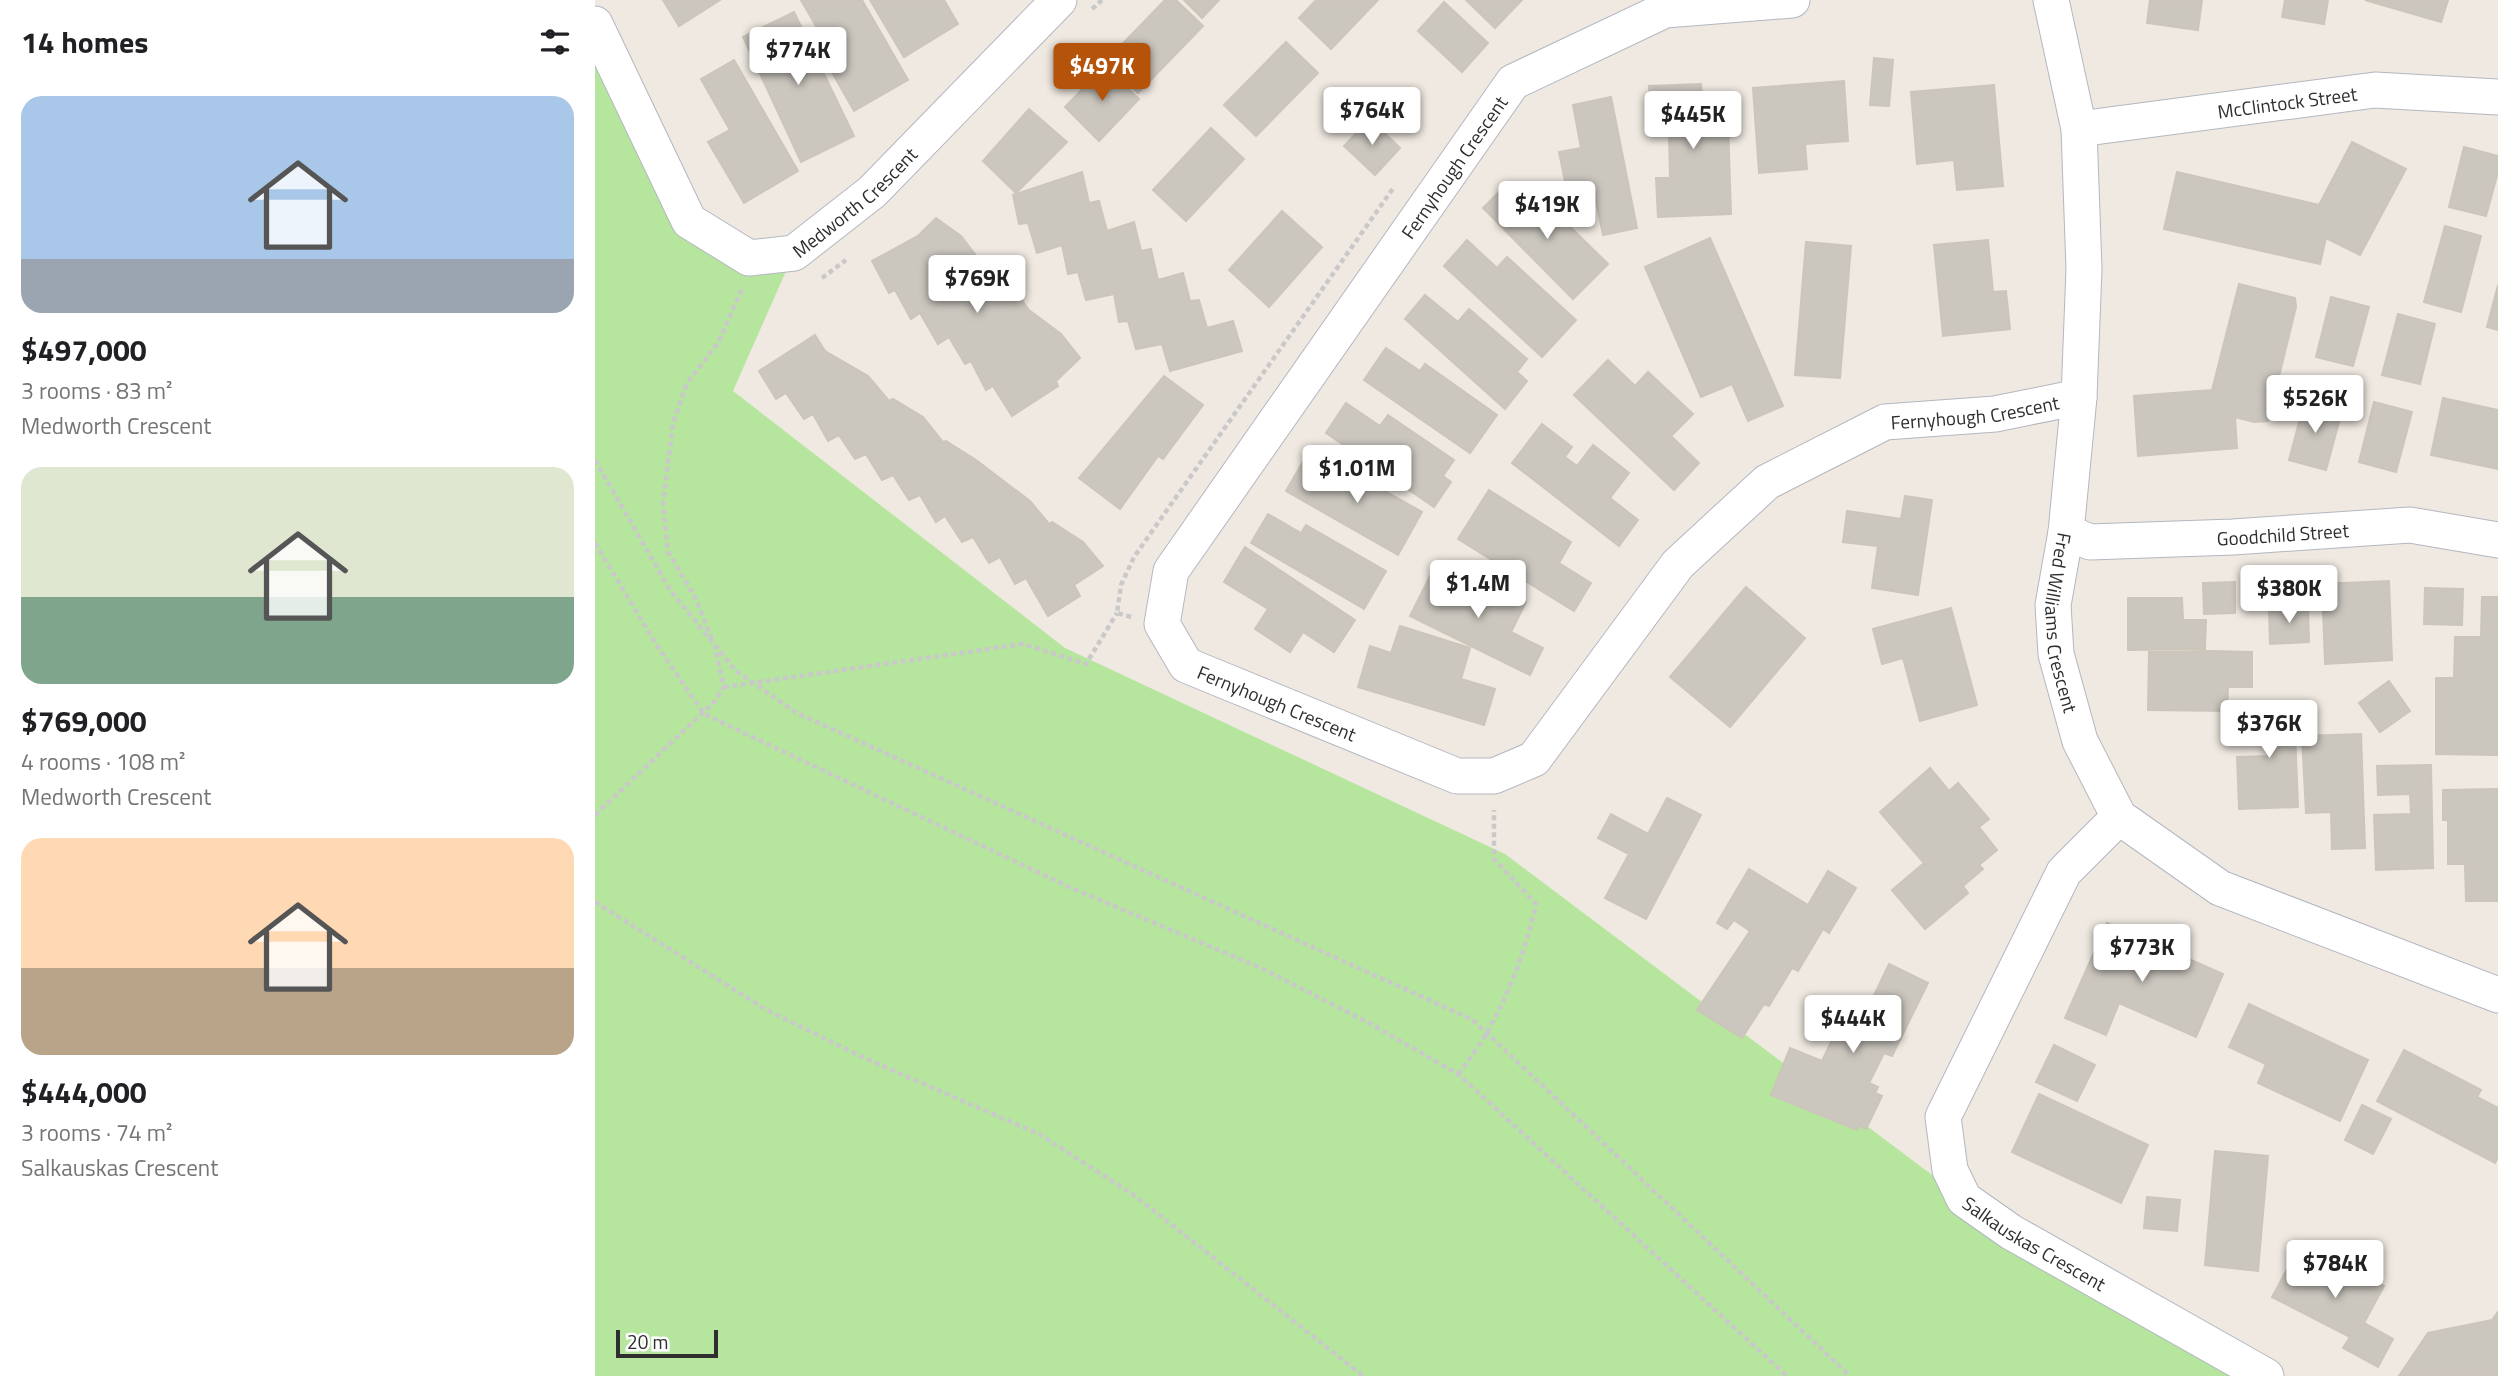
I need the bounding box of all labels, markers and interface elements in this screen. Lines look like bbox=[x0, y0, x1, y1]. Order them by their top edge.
text: 14 homes bbox=[21, 19, 148, 65]
icon: filters bbox=[536, 23, 574, 61]
pin: $774K bbox=[749, 28, 847, 87]
text: $774K bbox=[765, 32, 831, 67]
pin: $497K bbox=[1053, 43, 1151, 103]
text: $497K bbox=[1069, 48, 1135, 83]
street label: McClintock Street bbox=[2216, 78, 2359, 125]
pin: $764K bbox=[1323, 88, 1421, 147]
street label: Fernyhough Crescent bbox=[1394, 89, 1515, 245]
text: $764K bbox=[1339, 92, 1405, 127]
pin: $445K bbox=[1644, 92, 1742, 151]
text: $445K bbox=[1660, 96, 1726, 131]
street label: Medworth Crescent bbox=[785, 140, 924, 264]
icon: home bbox=[235, 142, 361, 268]
pin: $419K bbox=[1498, 182, 1596, 241]
text: $419K bbox=[1514, 186, 1580, 221]
pin: $769K bbox=[928, 256, 1026, 315]
text: $769K bbox=[944, 260, 1010, 295]
text: $497,000 bbox=[21, 327, 147, 373]
text: 3 rooms · 83 m² bbox=[21, 373, 172, 408]
pin: $526K bbox=[2266, 376, 2364, 435]
text: $526K bbox=[2282, 380, 2348, 415]
street label: Fernyhough Crescent bbox=[1890, 387, 2062, 436]
text: Medworth Crescent bbox=[21, 408, 211, 443]
pin: $1.01M bbox=[1300, 446, 1414, 505]
text: $1.01M bbox=[1318, 450, 1396, 485]
icon: home bbox=[235, 513, 361, 639]
street label: Goodchild Street bbox=[2216, 515, 2350, 552]
street label: Fred Williams Crescent bbox=[2039, 531, 2086, 716]
pin: $1.4M bbox=[1429, 560, 1527, 620]
text: $1.4M bbox=[1446, 565, 1510, 600]
pin: $380K bbox=[2240, 566, 2338, 625]
text: $380K bbox=[2256, 570, 2322, 605]
street label: Fernyhough Crescent bbox=[1193, 657, 1361, 748]
text: $769,000 bbox=[21, 698, 147, 744]
pin: $376K bbox=[2220, 700, 2318, 760]
text: $376K bbox=[2236, 705, 2302, 740]
text: 4 rooms · 108 m² bbox=[21, 744, 185, 779]
text: Medworth Crescent bbox=[21, 779, 211, 814]
icon: home bbox=[235, 884, 361, 1010]
pin: $773K bbox=[2093, 925, 2191, 984]
text: $773K bbox=[2109, 929, 2175, 964]
pin: $444K bbox=[1804, 996, 1902, 1055]
text: $444K bbox=[1820, 1000, 1886, 1035]
text: $444,000 bbox=[21, 1069, 147, 1115]
text: 3 rooms · 74 m² bbox=[21, 1115, 172, 1150]
text: Salkauskas Crescent bbox=[21, 1150, 218, 1185]
street label: Salkauskas Crescent bbox=[1957, 1188, 2112, 1298]
pin: $784K bbox=[2286, 1240, 2384, 1300]
text: $784K bbox=[2302, 1245, 2368, 1280]
scale bar bbox=[616, 1327, 717, 1359]
text: 20 m bbox=[627, 1327, 668, 1356]

